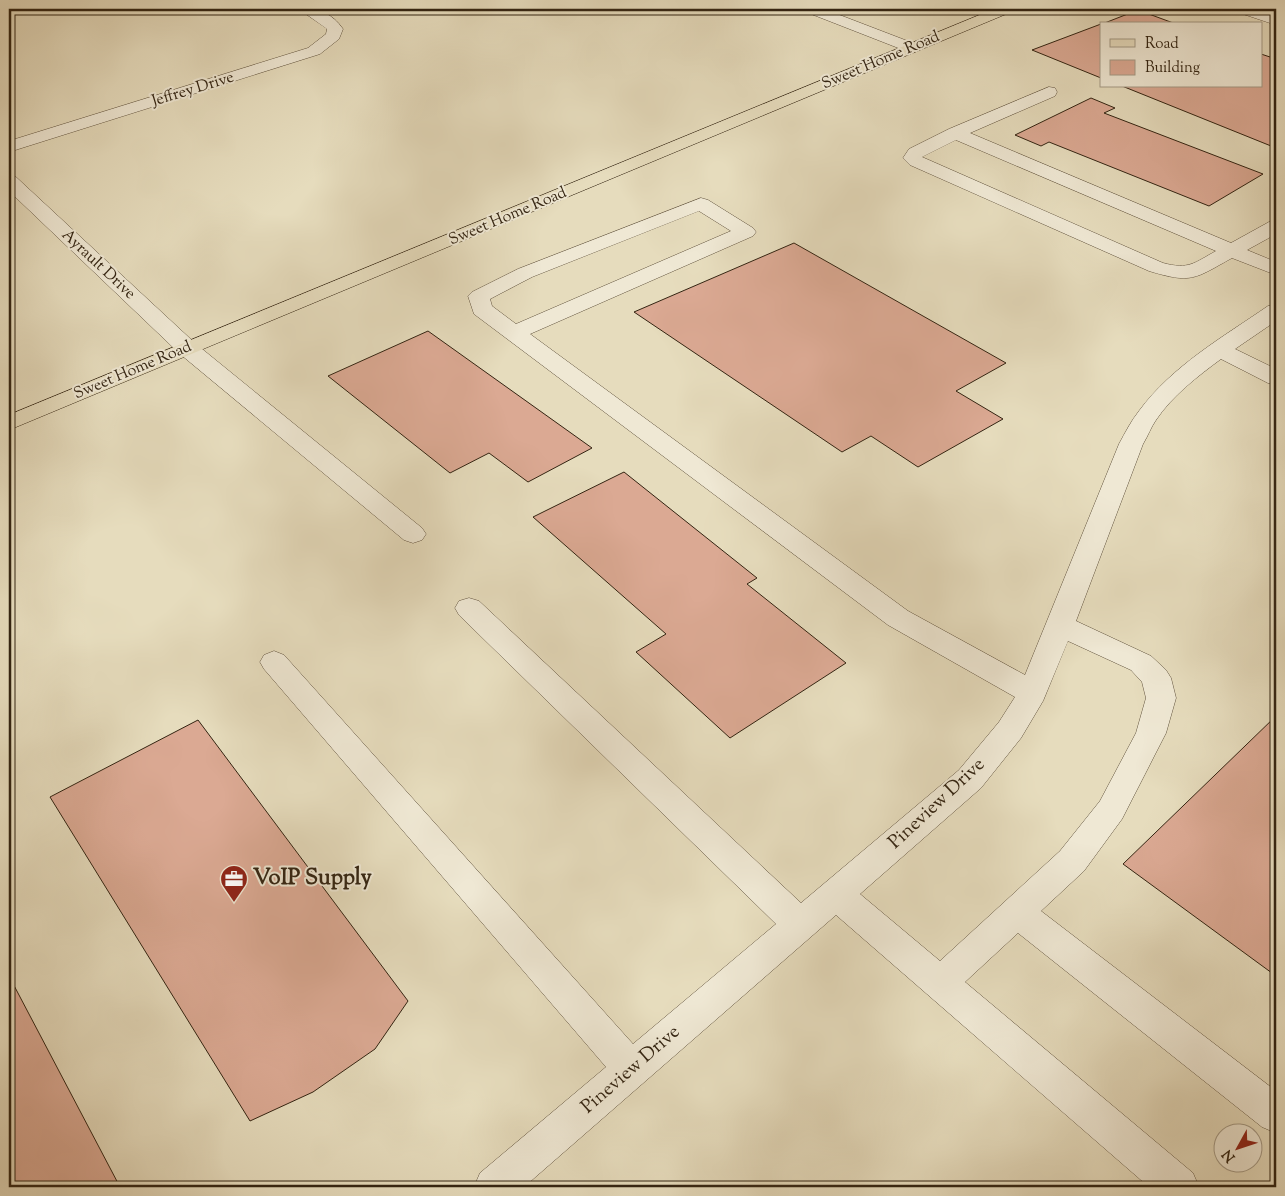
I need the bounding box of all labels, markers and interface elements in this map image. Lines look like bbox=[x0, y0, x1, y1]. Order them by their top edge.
legend bbox=[1100, 22, 1262, 88]
street label: Sweet Home Road bbox=[818, 26, 944, 96]
text: Road bbox=[1145, 34, 1179, 55]
text: Building bbox=[1145, 58, 1200, 79]
street label: Jeffrey Drive bbox=[148, 67, 237, 114]
street label: Sweet Home Road bbox=[445, 182, 571, 252]
street label: Ayrault Drive bbox=[56, 224, 140, 306]
street label: Sweet Home Road bbox=[70, 336, 196, 406]
street label: Pineview Drive bbox=[883, 752, 991, 856]
place label: VoIP Supply bbox=[253, 863, 372, 895]
office icon: VoIP Supply bbox=[219, 864, 249, 903]
street label: Pineview Drive bbox=[576, 1019, 686, 1121]
north arrow bbox=[1212, 1124, 1262, 1174]
text: N bbox=[1218, 1144, 1241, 1166]

